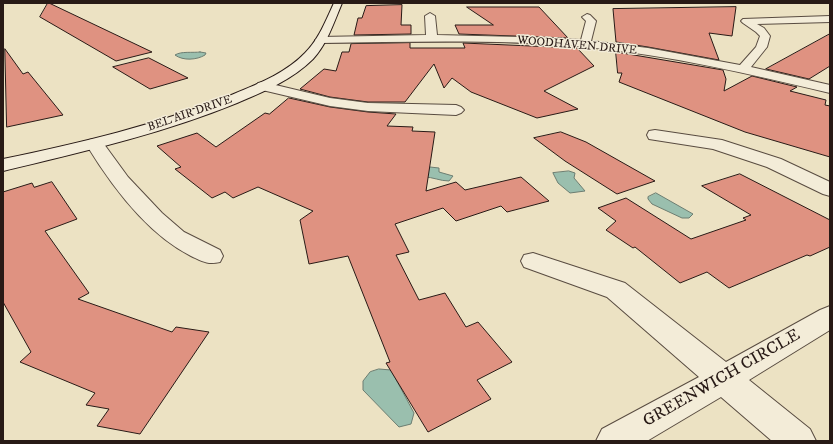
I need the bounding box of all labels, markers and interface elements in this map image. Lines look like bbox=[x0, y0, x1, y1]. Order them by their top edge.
street label: WOODHAVEN DRIVE bbox=[516, 34, 638, 58]
street label: BEL AIR DRIVE bbox=[146, 93, 234, 135]
street label: GREENWICH CIRCLE bbox=[640, 326, 804, 432]

